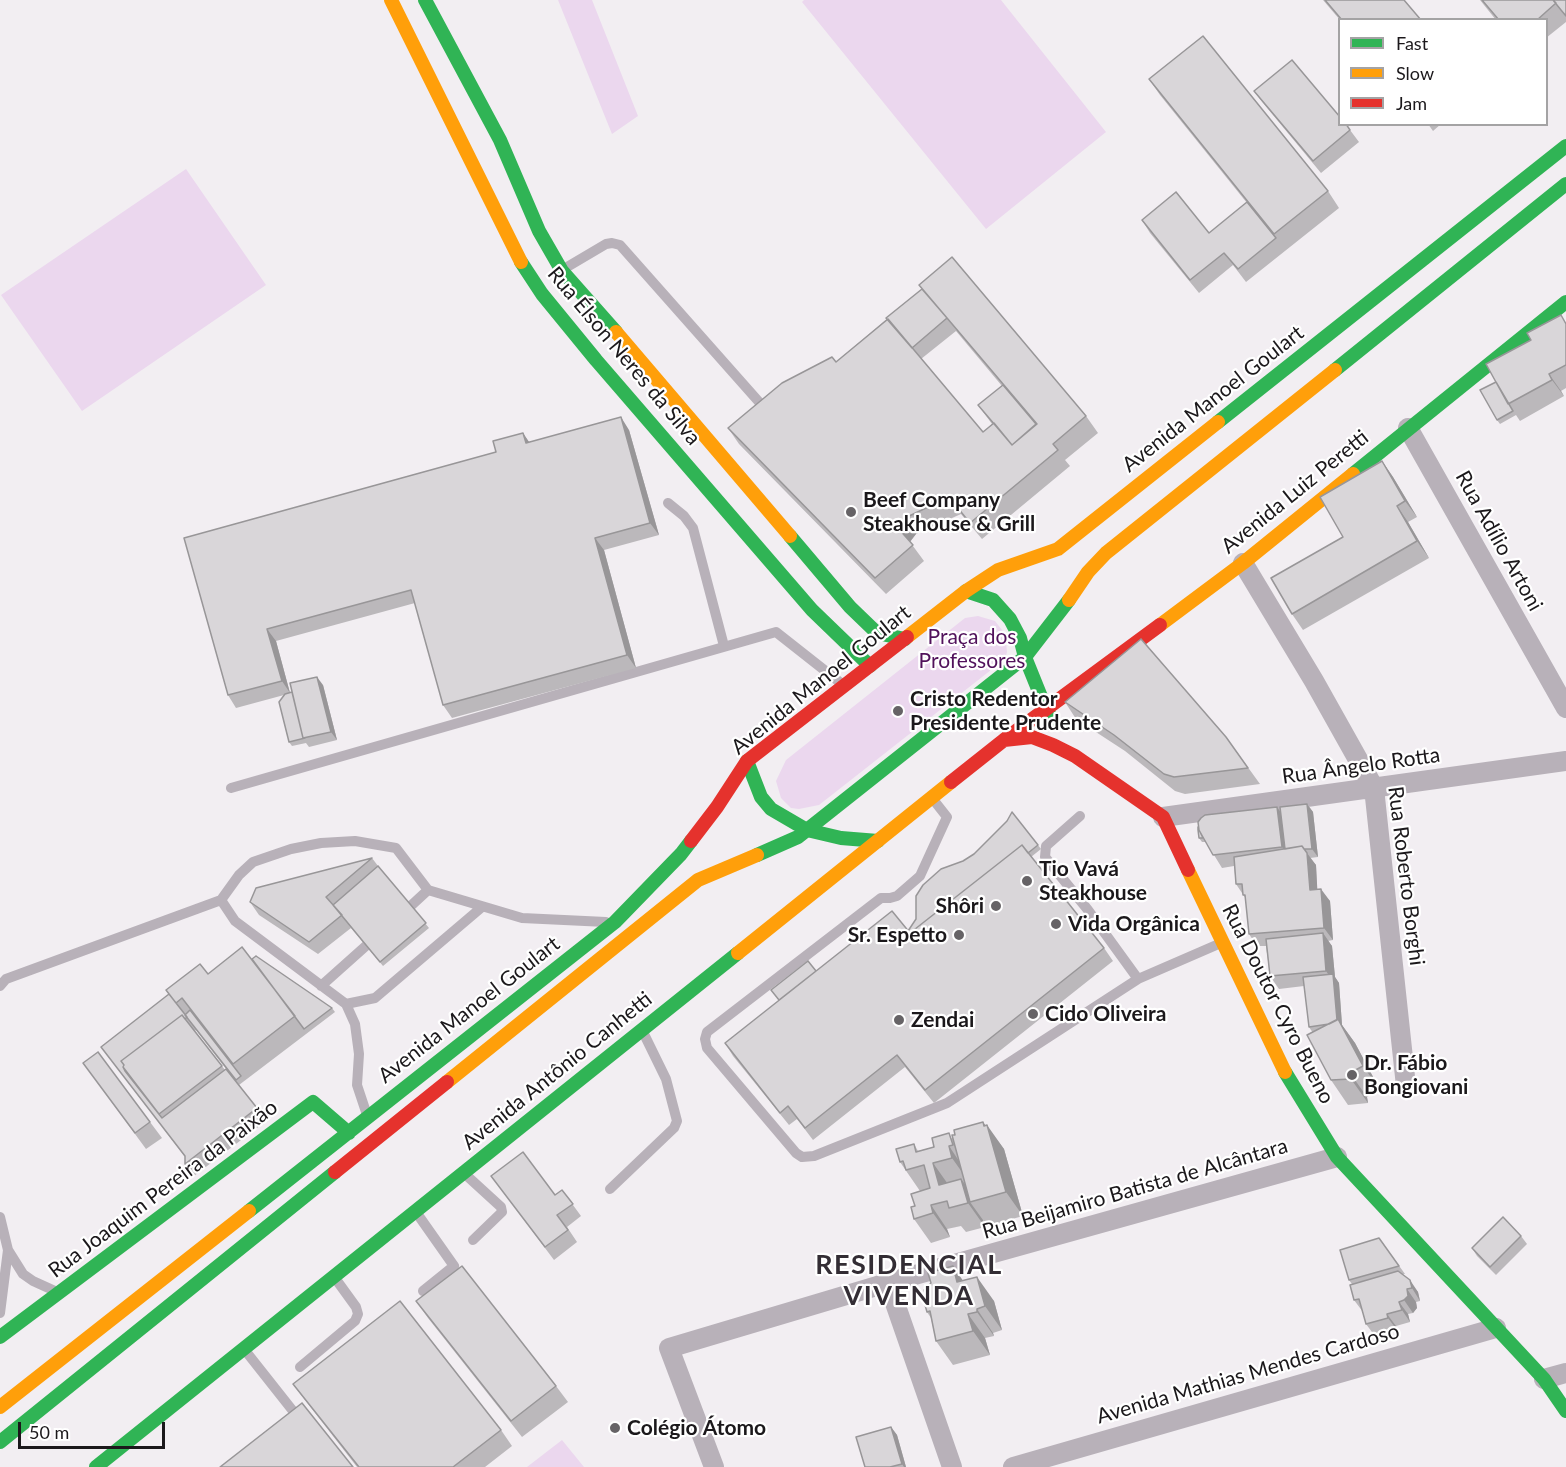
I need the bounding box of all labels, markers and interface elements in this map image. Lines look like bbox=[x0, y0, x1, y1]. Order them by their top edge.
legend bbox=[1338, 18, 1548, 126]
text: Fast bbox=[1396, 32, 1428, 54]
text: Slow bbox=[1396, 62, 1434, 84]
text: Jam bbox=[1396, 92, 1427, 114]
street label: Rua Élson Neres da Silva bbox=[542, 262, 706, 450]
street label: Avenida Manoel Goulart bbox=[1117, 320, 1309, 478]
street label: Avenida Luiz Peretti bbox=[1216, 425, 1374, 559]
street label: Rua Adílio Artoni bbox=[1450, 466, 1548, 616]
place label: Beef Company Steakhouse & Grill bbox=[863, 487, 1035, 537]
marker: Beef Company Steakhouse & Grill bbox=[844, 505, 858, 519]
street label: Avenida Manoel Goulart bbox=[726, 600, 916, 760]
park label: Praça dos Professores bbox=[919, 624, 1025, 674]
place label: Cristo Redentor Presidente Prudente bbox=[910, 686, 1101, 736]
marker: Cristo Redentor Presidente Prudente bbox=[891, 704, 905, 718]
street label: Rua Ângelo Rotta bbox=[1280, 742, 1442, 790]
street label: Rua Roberto Borghi bbox=[1383, 785, 1429, 967]
place label: Tio Vavá Steakhouse bbox=[1039, 856, 1147, 906]
marker: Tio Vavá Steakhouse bbox=[1020, 874, 1034, 888]
place label: Shôri bbox=[936, 893, 984, 919]
marker: Shôri bbox=[989, 899, 1003, 913]
street label: Rua Doutor Cyro Bueno bbox=[1217, 900, 1339, 1108]
place label: Vida Orgânica bbox=[1068, 911, 1200, 937]
marker: Vida Orgânica bbox=[1049, 917, 1063, 931]
place label: Sr. Espetto bbox=[848, 922, 947, 948]
marker: Sr. Espetto bbox=[952, 928, 966, 942]
street label: Avenida Manoel Goulart bbox=[373, 931, 565, 1089]
street label: Avenida Antônio Canhetti bbox=[457, 987, 657, 1155]
place label: Cido Oliveira bbox=[1045, 1001, 1166, 1027]
place label: Zendai bbox=[911, 1007, 974, 1033]
marker: Cido Oliveira bbox=[1026, 1007, 1040, 1021]
marker: Zendai bbox=[892, 1013, 906, 1027]
place label: Dr. Fábio Bongiovani bbox=[1364, 1050, 1468, 1100]
marker: Dr. Fábio Bongiovani bbox=[1345, 1068, 1359, 1082]
street label: Rua Joaquim Pereira da Paixão bbox=[44, 1095, 282, 1283]
street label: Rua Beijamiro Batista de Alcântara bbox=[979, 1133, 1291, 1245]
district label: RESIDENCIAL VIVENDA bbox=[815, 1249, 1003, 1312]
street label: Avenida Mathias Mendes Cardoso bbox=[1094, 1319, 1402, 1429]
scale bar bbox=[21, 1410, 168, 1448]
place label: Colégio Átomo bbox=[627, 1415, 766, 1441]
text: 50 m bbox=[29, 1421, 69, 1443]
marker: Colégio Átomo bbox=[608, 1421, 622, 1435]

